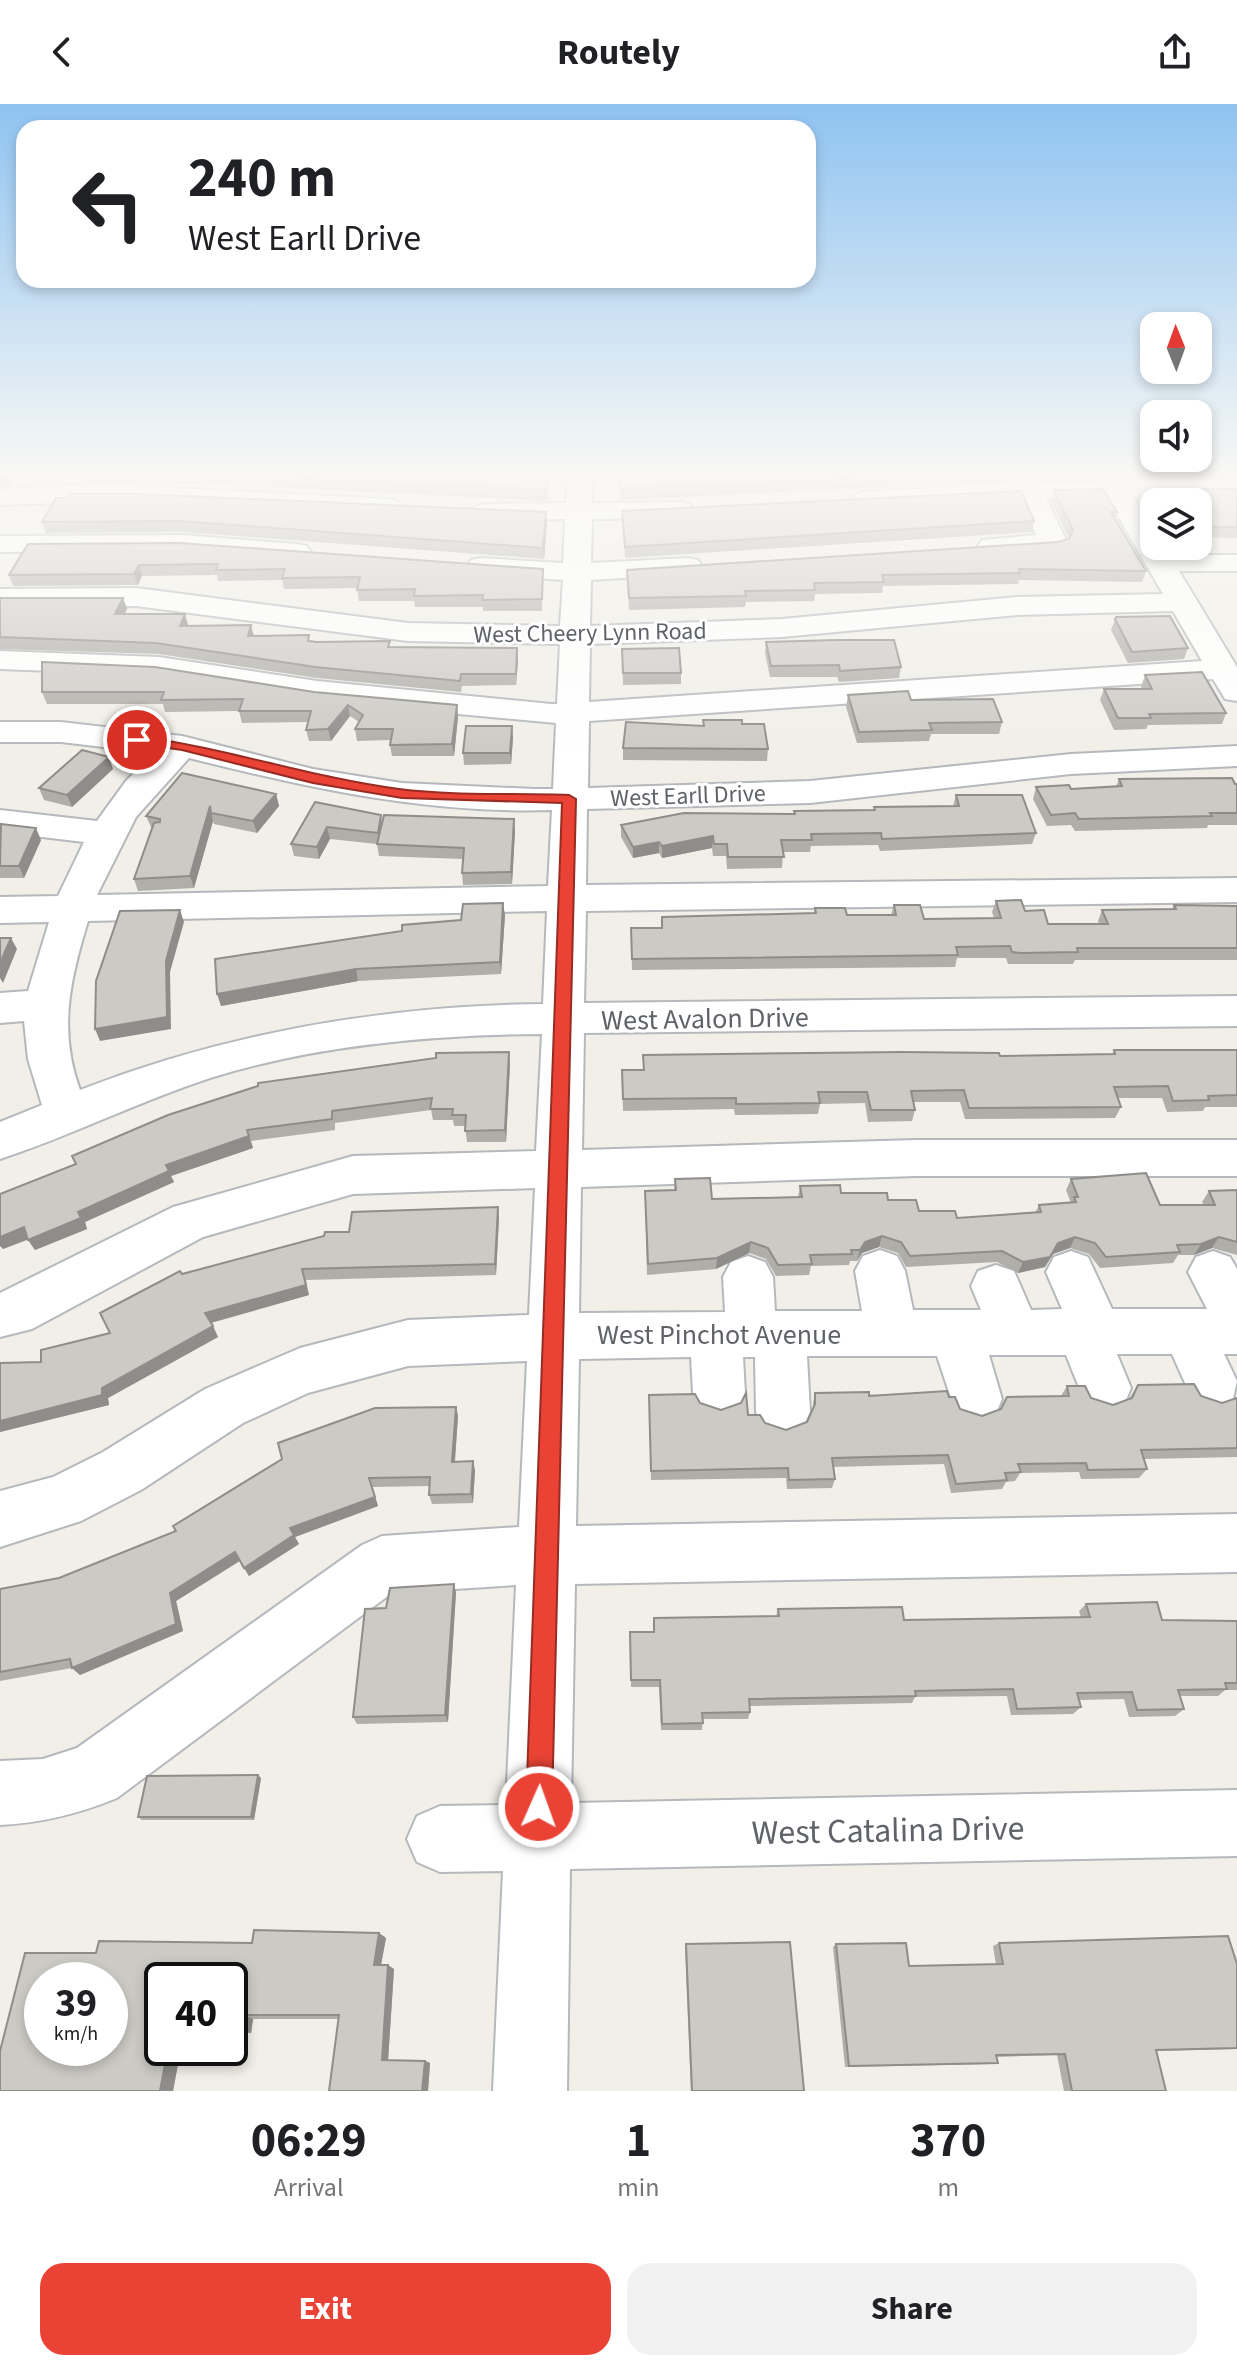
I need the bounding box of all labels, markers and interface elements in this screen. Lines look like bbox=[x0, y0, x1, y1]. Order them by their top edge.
text: Routely bbox=[557, 27, 680, 78]
icon: back bbox=[40, 30, 84, 74]
icon: share bbox=[1153, 30, 1197, 74]
text: 240 m bbox=[188, 139, 336, 218]
icon: left bbox=[56, 152, 160, 256]
text: West Earll Drive bbox=[188, 213, 421, 264]
north arrow bbox=[1140, 312, 1212, 384]
map controls bbox=[1140, 312, 1212, 560]
button: sound bbox=[1140, 400, 1212, 472]
button: layers bbox=[1140, 488, 1212, 560]
street label: West Cheery Lynn Road bbox=[473, 613, 707, 653]
pin bbox=[103, 706, 171, 774]
icon: arrive bbox=[115, 718, 159, 762]
street label: West Earll Drive bbox=[610, 776, 766, 816]
street label: West Avalon Drive bbox=[601, 997, 809, 1041]
street label: West Pinchot Avenue bbox=[597, 1315, 841, 1355]
position arrow bbox=[497, 1765, 581, 1849]
street label: West Catalina Drive bbox=[751, 1804, 1025, 1858]
speed limit sign: 40 bbox=[144, 1962, 248, 2066]
text: 39 bbox=[55, 1975, 97, 2032]
text: km/h bbox=[54, 2020, 98, 2048]
text: 06:29 bbox=[251, 2107, 367, 2175]
text: 1 bbox=[626, 2107, 651, 2175]
text: 370 bbox=[910, 2107, 986, 2175]
text: Arrival bbox=[274, 2169, 344, 2206]
text: min bbox=[617, 2169, 659, 2206]
text: m bbox=[937, 2169, 959, 2206]
button: Exit bbox=[40, 2263, 611, 2355]
button: Share bbox=[627, 2263, 1197, 2355]

